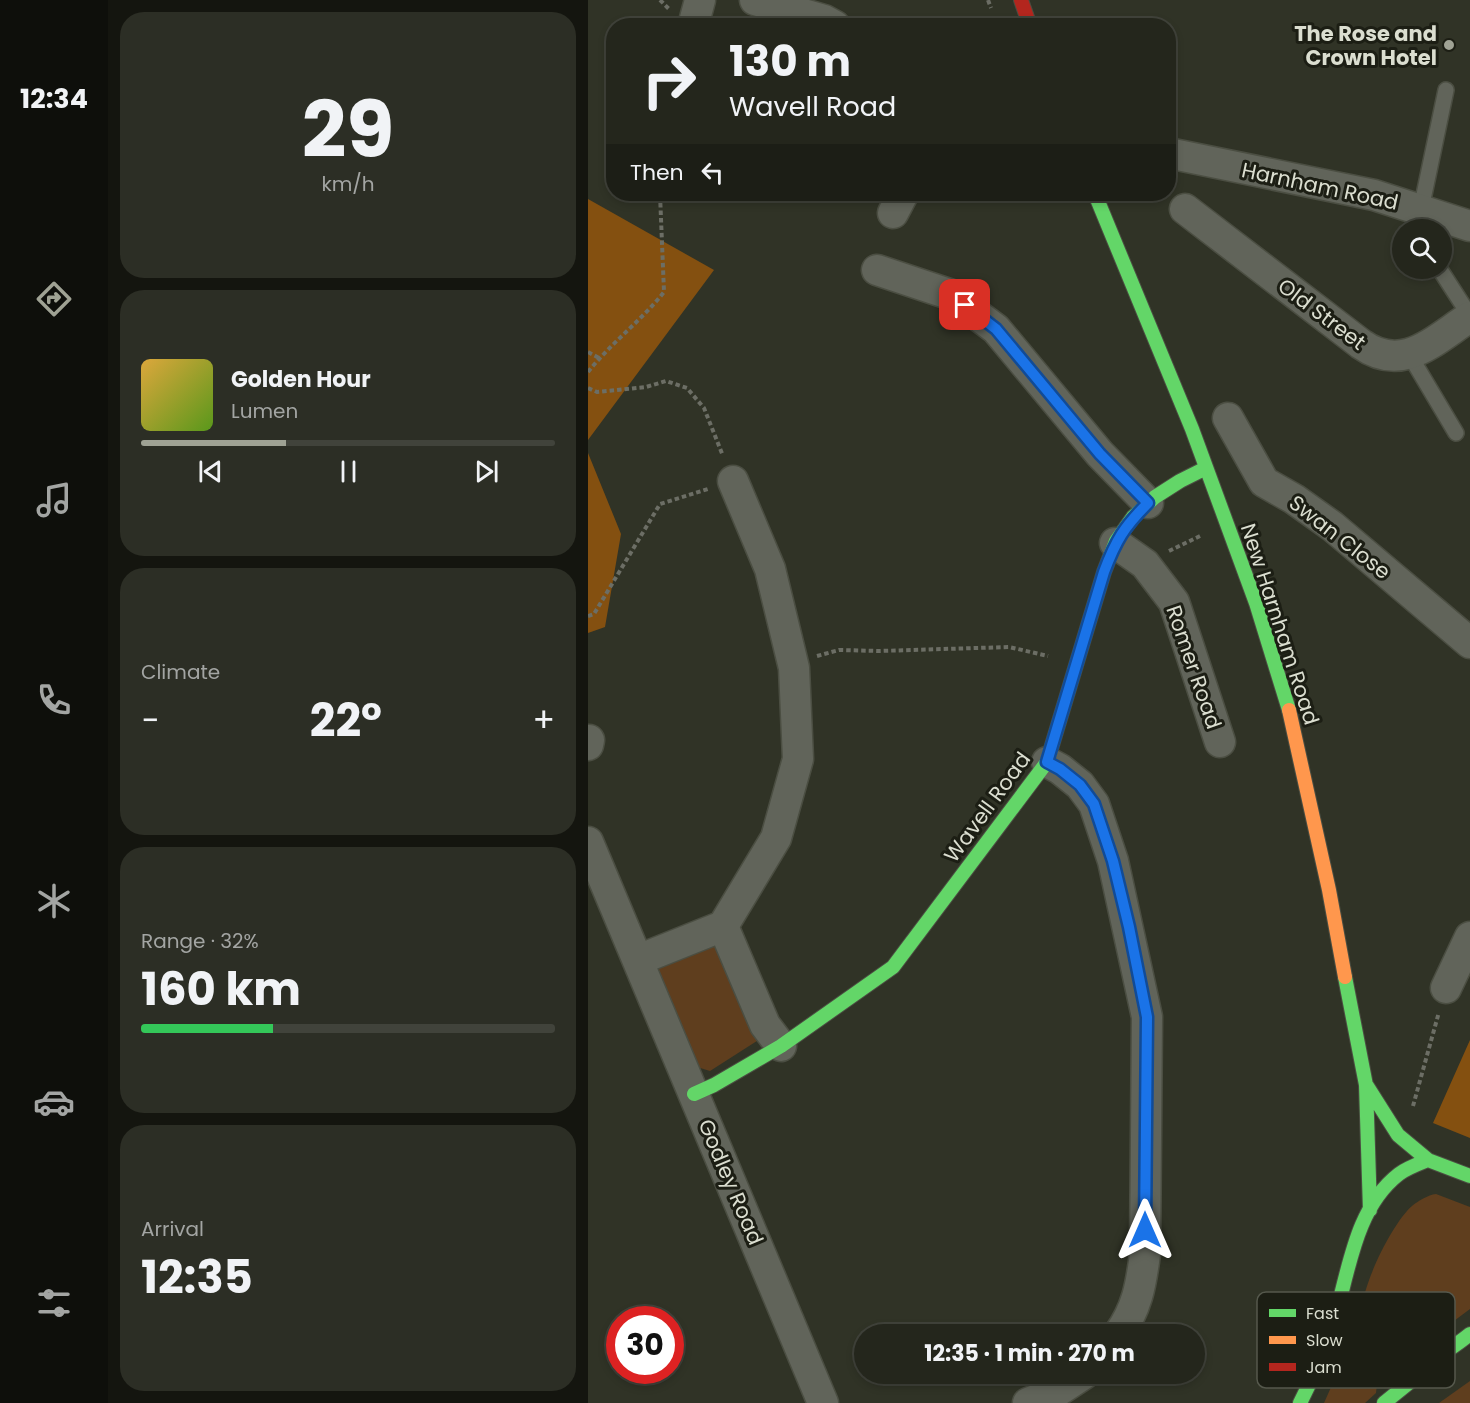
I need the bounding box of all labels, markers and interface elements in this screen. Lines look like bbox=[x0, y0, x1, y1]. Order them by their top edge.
place label: The Rose and Crown Hotel bbox=[1294, 19, 1437, 72]
text: 130 m bbox=[729, 32, 851, 91]
marker: The Rose and Crown Hotel bbox=[1442, 38, 1456, 52]
icon: right bbox=[630, 42, 708, 120]
text: 29 bbox=[302, 75, 394, 184]
text: 12:34 bbox=[20, 80, 88, 117]
text: Wavell Road bbox=[729, 88, 896, 125]
street label: Harnham Road bbox=[1239, 155, 1401, 217]
icon: left bbox=[696, 156, 729, 189]
text: Then bbox=[630, 157, 684, 188]
text: km/h bbox=[321, 170, 375, 198]
map controls bbox=[1392, 219, 1452, 279]
button: search bbox=[1392, 219, 1452, 279]
street label: Old Street bbox=[1272, 271, 1372, 357]
icon: directions bbox=[33, 278, 75, 320]
pin bbox=[939, 279, 990, 330]
icon: arrive bbox=[948, 288, 981, 321]
text: Golden Hour bbox=[231, 364, 371, 395]
text: Lumen bbox=[231, 397, 298, 425]
icon: previous bbox=[194, 455, 227, 488]
icon: pause bbox=[332, 455, 365, 488]
icon: next bbox=[470, 455, 503, 488]
icon: music bbox=[33, 479, 75, 521]
street label: Swan Close bbox=[1283, 488, 1397, 586]
street label: New Harnham Road bbox=[1234, 520, 1326, 728]
street label: Romer Road bbox=[1159, 601, 1229, 733]
text: Climate bbox=[141, 658, 220, 686]
icon: phone bbox=[33, 679, 75, 721]
text: 22° bbox=[310, 689, 382, 752]
text: − bbox=[141, 697, 159, 744]
text: + bbox=[532, 697, 555, 744]
street label: Wavell Road bbox=[937, 746, 1037, 868]
icon: climate bbox=[33, 880, 75, 922]
text: Range · 32% bbox=[141, 927, 259, 955]
text: 160 km bbox=[141, 958, 301, 1021]
icon: car bbox=[33, 1081, 75, 1123]
street label: Godley Road bbox=[691, 1115, 771, 1249]
position arrow bbox=[1113, 1198, 1177, 1262]
text: Arrival bbox=[141, 1215, 204, 1243]
text: 12:35 bbox=[141, 1246, 253, 1309]
icon: filters bbox=[33, 1282, 75, 1324]
legend bbox=[1257, 1292, 1455, 1388]
text: Fast bbox=[1306, 1302, 1339, 1325]
speed limit sign: 30 bbox=[606, 1306, 684, 1384]
text: Slow bbox=[1306, 1329, 1343, 1352]
text: 12:35 · 1 min · 270 m bbox=[924, 1338, 1135, 1369]
text: Jam bbox=[1306, 1356, 1342, 1379]

